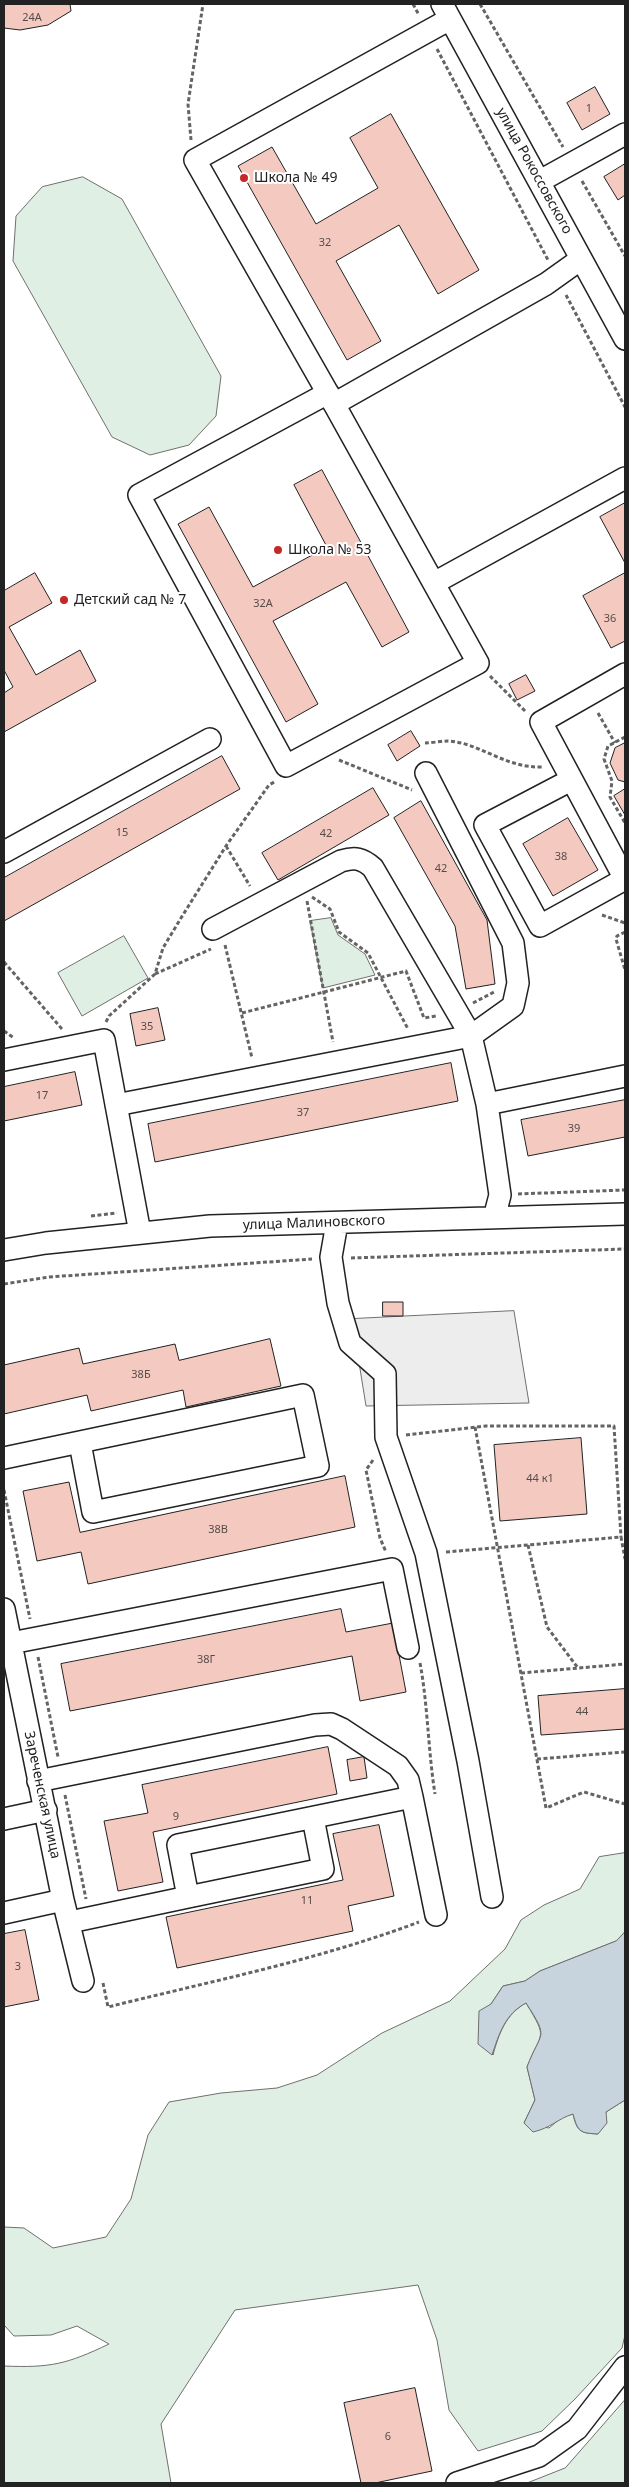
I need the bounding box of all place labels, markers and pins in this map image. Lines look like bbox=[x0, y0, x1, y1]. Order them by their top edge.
place label: Школа № 49 bbox=[254, 170, 338, 186]
marker: Школа № 49 bbox=[238, 172, 250, 184]
place label: Школа № 53 bbox=[288, 542, 372, 558]
marker: Школа № 53 bbox=[272, 544, 284, 556]
place label: Детский сад № 7 bbox=[74, 592, 186, 608]
marker: Детский сад № 7 bbox=[58, 594, 70, 606]

